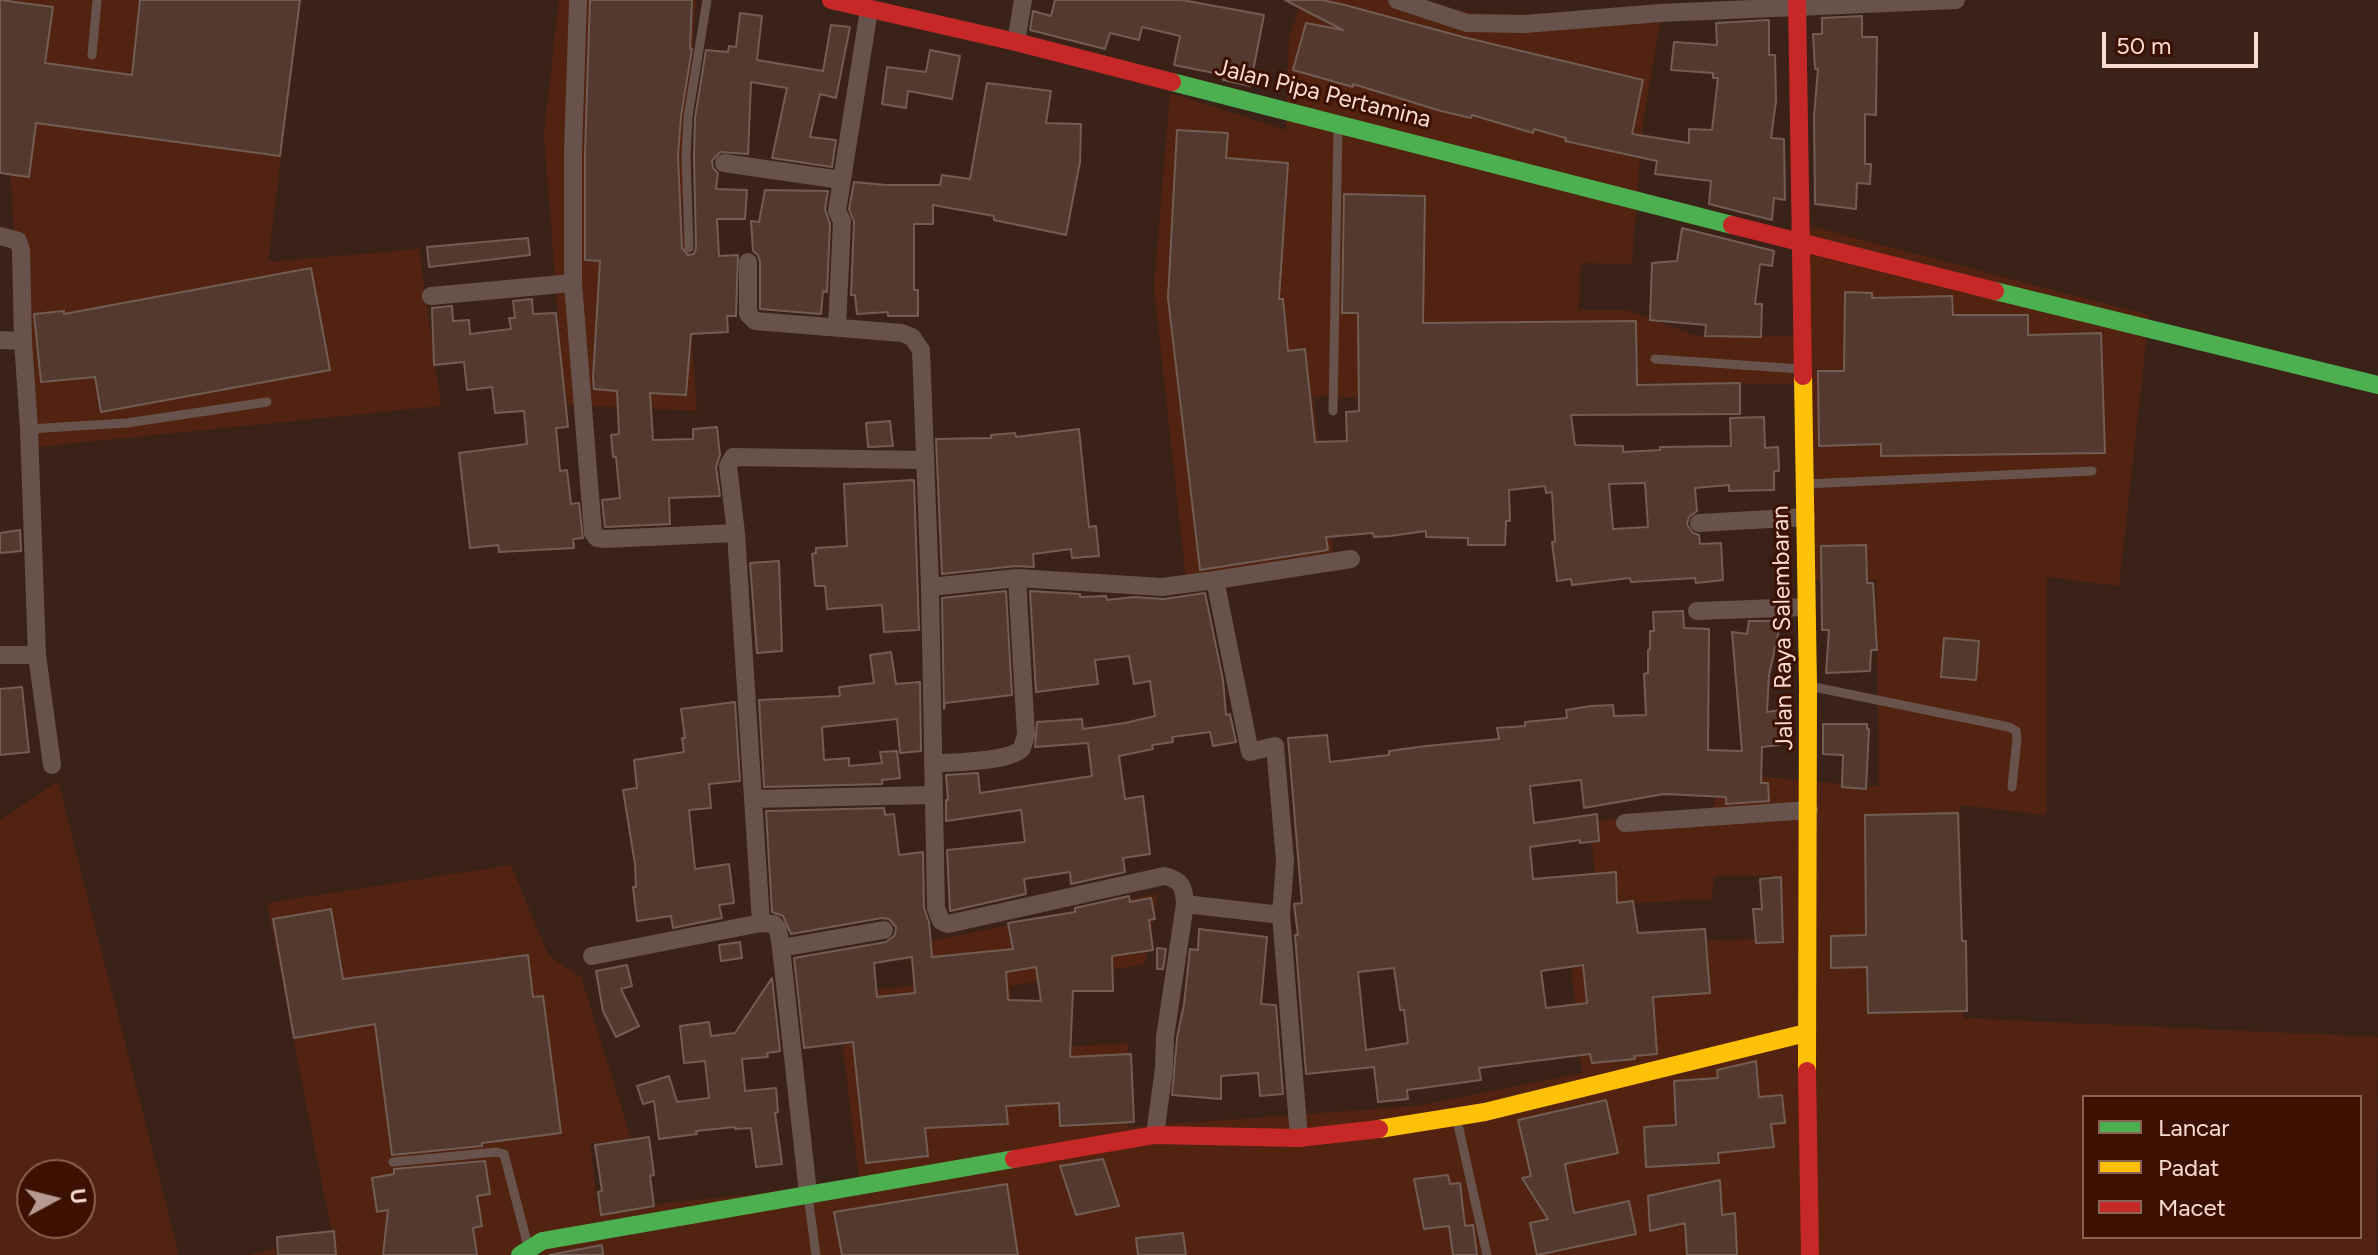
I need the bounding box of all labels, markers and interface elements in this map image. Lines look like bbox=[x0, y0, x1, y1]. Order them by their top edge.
scale bar bbox=[2106, 16, 2262, 66]
text: 50 m bbox=[2116, 31, 2172, 60]
street label: Jalan Pipa Pertamina bbox=[1212, 53, 1434, 135]
street label: Jalan Raya Salembaran bbox=[1766, 505, 1800, 751]
legend bbox=[2082, 1095, 2362, 1239]
text: Lancar bbox=[2158, 1113, 2229, 1142]
text: Padat bbox=[2158, 1153, 2219, 1182]
north arrow bbox=[16, 1159, 96, 1239]
text: U bbox=[64, 1187, 93, 1206]
text: Macet bbox=[2158, 1193, 2226, 1222]

